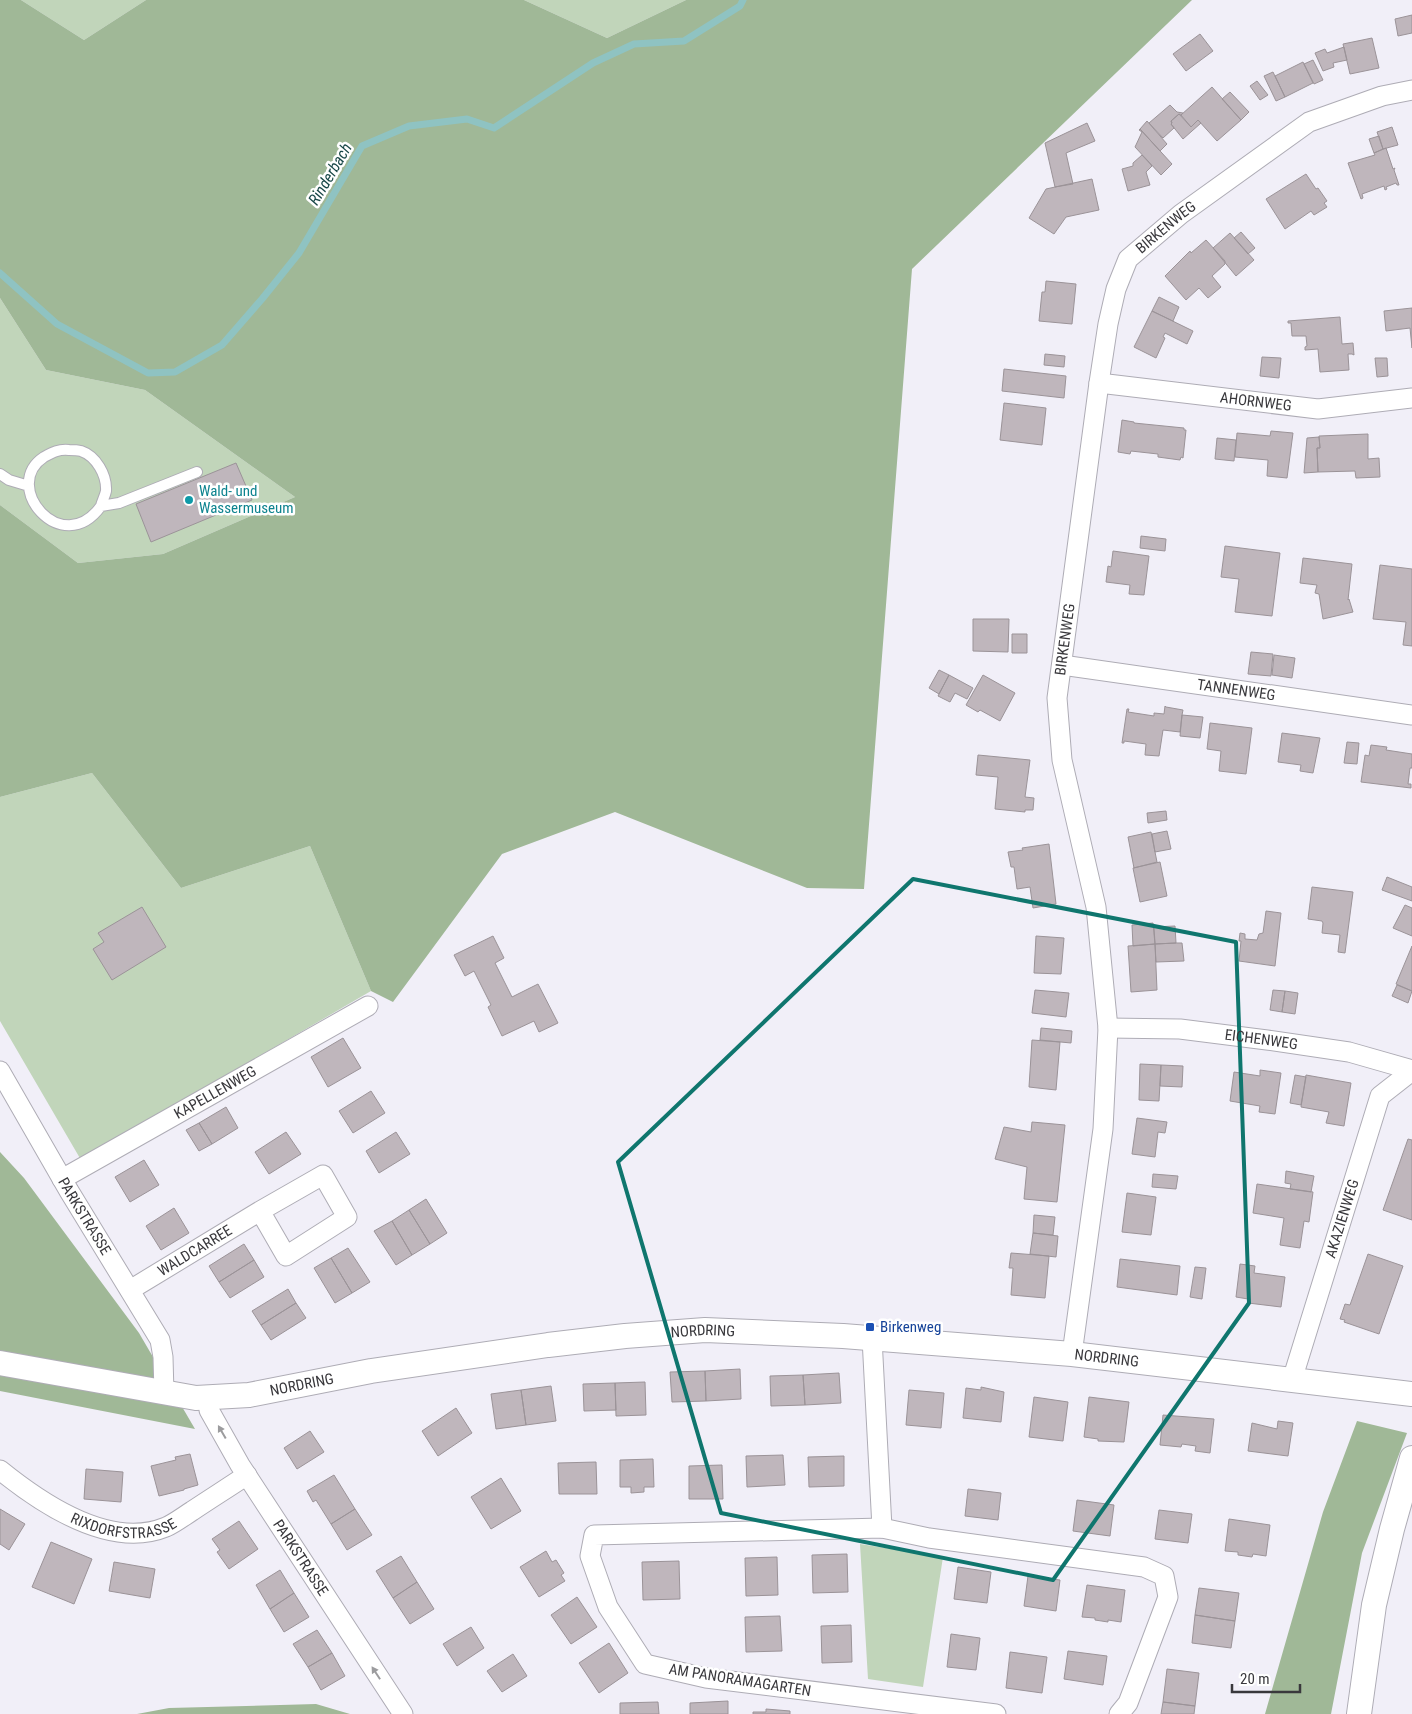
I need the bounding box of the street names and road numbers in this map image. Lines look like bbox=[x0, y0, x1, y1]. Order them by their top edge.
street label: BIRKENWEG bbox=[1132, 197, 1199, 257]
street label: AHORNWEG bbox=[1219, 388, 1293, 415]
street label: BIRKENWEG bbox=[1051, 602, 1079, 677]
street label: TANNENWEG bbox=[1196, 675, 1277, 704]
street label: EICHENWEG bbox=[1224, 1026, 1299, 1053]
street label: KAPELLENWEG bbox=[171, 1062, 259, 1123]
street label: PARKSTRASSE bbox=[54, 1174, 115, 1258]
street label: AKAZIENWEG bbox=[1321, 1177, 1363, 1260]
street label: WALDCARREE bbox=[155, 1221, 235, 1280]
street label: NORDRING bbox=[670, 1321, 736, 1342]
street label: NORDRING bbox=[1074, 1345, 1140, 1371]
street label: NORDRING bbox=[268, 1370, 335, 1400]
street label: RIXDORFSTRASSE bbox=[68, 1509, 180, 1542]
street label: PARKSTRASSE bbox=[269, 1516, 332, 1599]
street label: AM PANORAMAGARTEN bbox=[668, 1660, 812, 1700]

